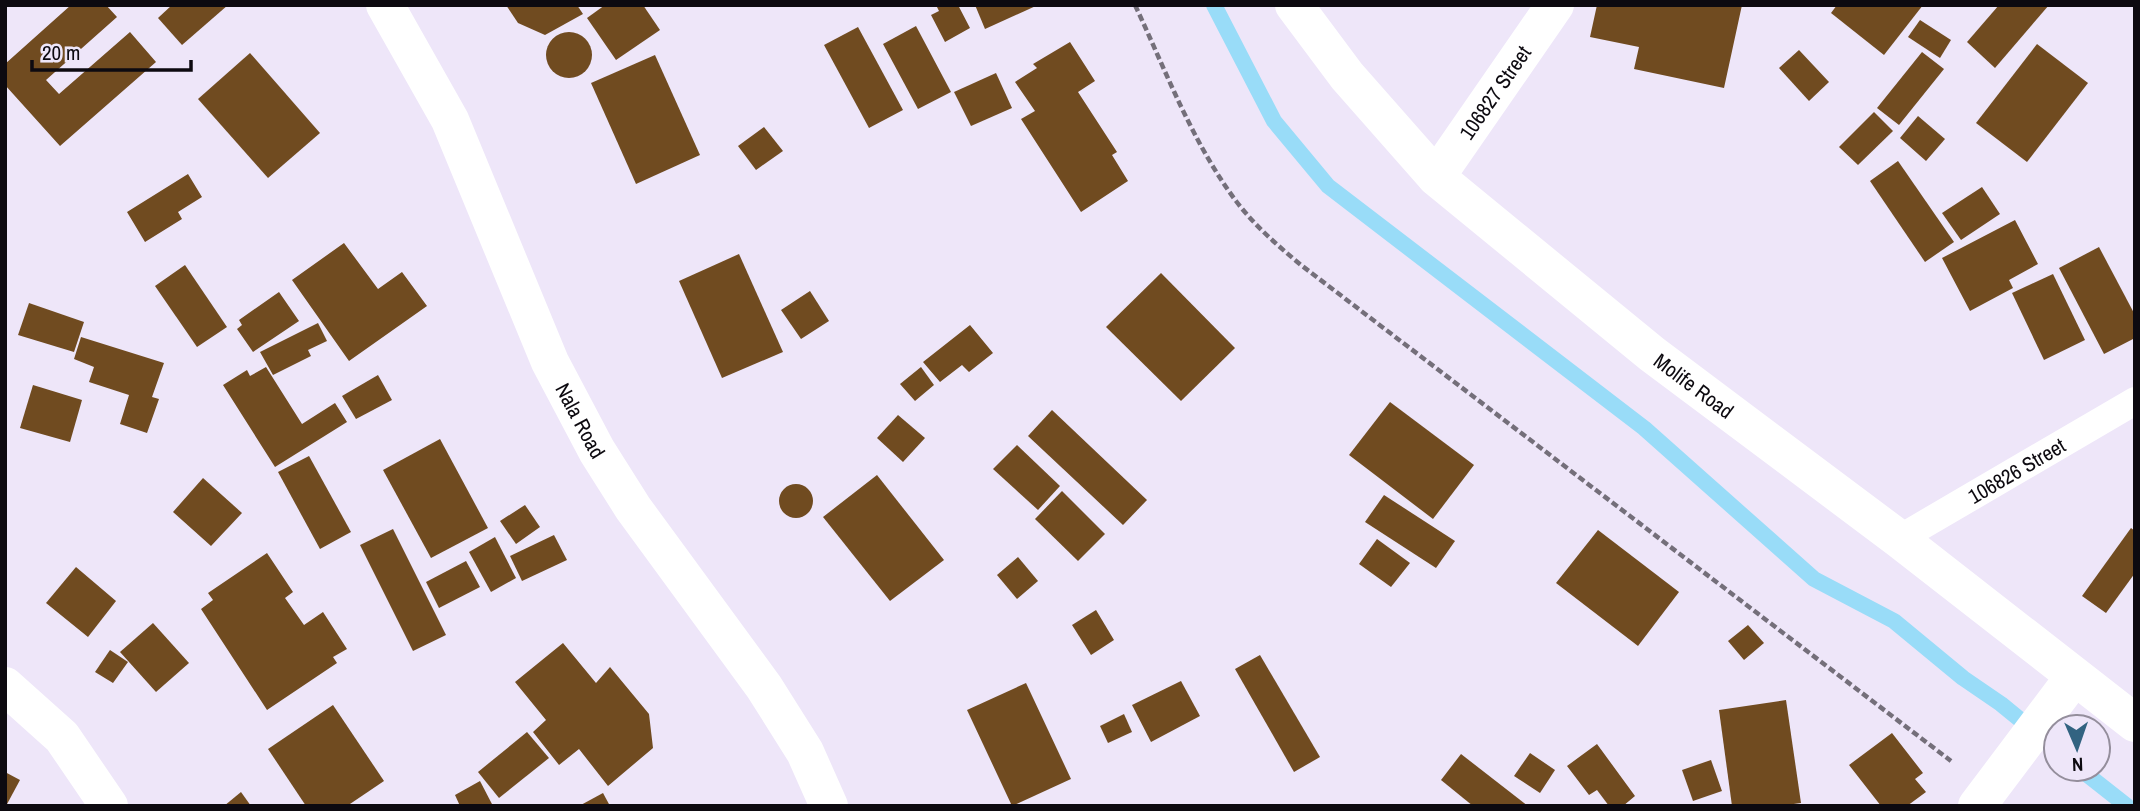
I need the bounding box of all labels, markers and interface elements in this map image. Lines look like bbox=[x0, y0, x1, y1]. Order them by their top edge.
scale bar bbox=[32, 28, 191, 72]
text: 20 m bbox=[42, 38, 80, 67]
street label: 106827 Street bbox=[1452, 39, 1537, 145]
street label: Molife Road bbox=[1648, 346, 1740, 425]
street label: Nala Road bbox=[549, 378, 613, 464]
street label: 106826 Street bbox=[1962, 430, 2071, 510]
north arrow bbox=[2042, 713, 2112, 783]
text: N bbox=[2072, 752, 2084, 778]

